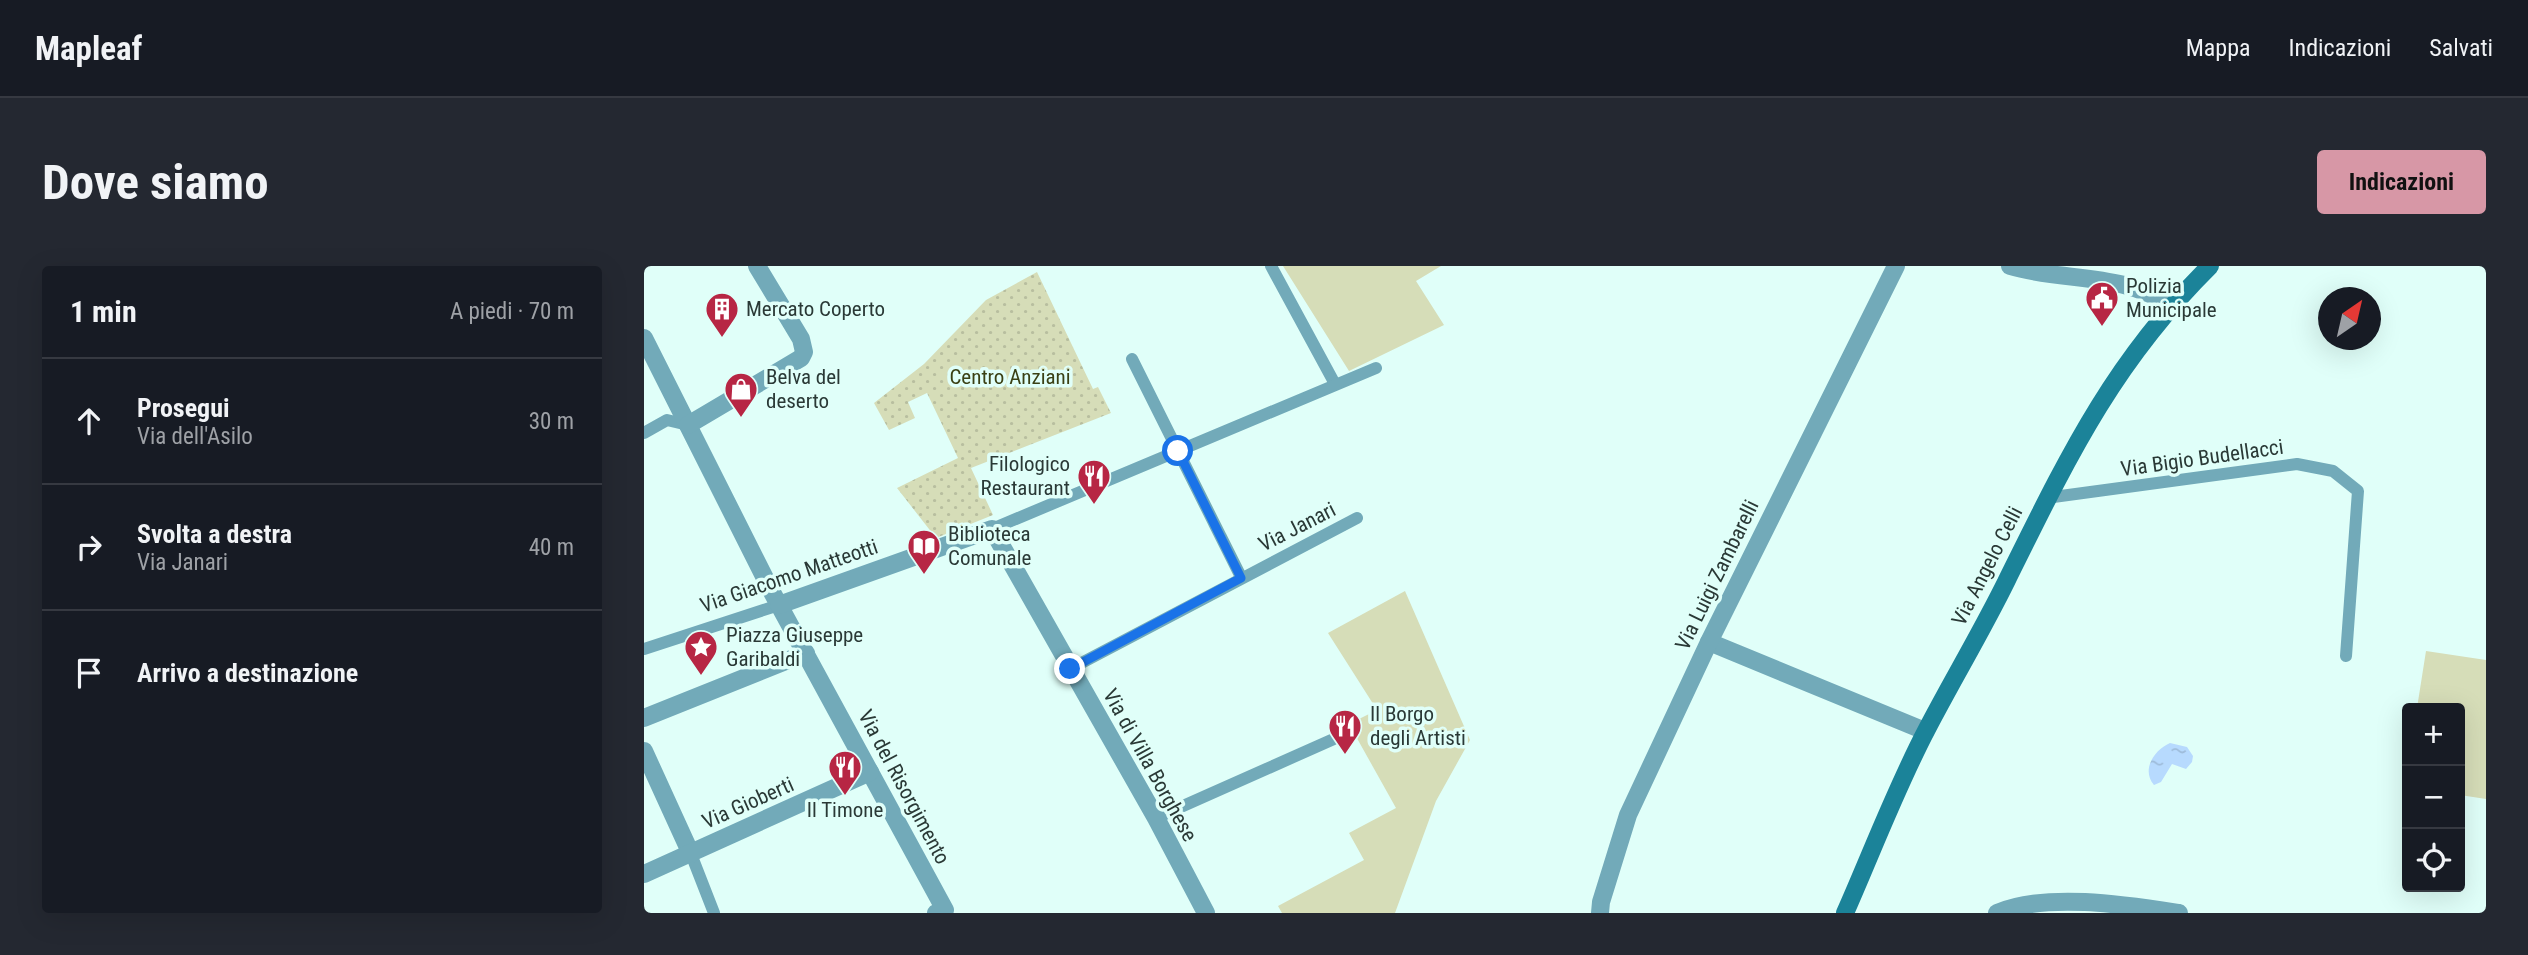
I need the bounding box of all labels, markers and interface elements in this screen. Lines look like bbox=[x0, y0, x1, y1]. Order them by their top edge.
text: Mapleaf bbox=[35, 29, 142, 68]
text: Mappa bbox=[2186, 34, 2251, 62]
text: Indicazioni bbox=[2289, 34, 2391, 62]
text: Salvati bbox=[2429, 34, 2493, 62]
button: Indicazioni bbox=[2317, 150, 2486, 214]
text: Dove siamo bbox=[42, 154, 269, 211]
place label: Polizia Municipale bbox=[2126, 274, 2217, 322]
public building icon: Polizia Municipale bbox=[2083, 279, 2121, 328]
north arrow bbox=[2318, 287, 2381, 350]
building icon: Mercato Coperto bbox=[703, 290, 741, 339]
text: 1 min bbox=[70, 294, 137, 329]
place label: Mercato Coperto bbox=[746, 297, 885, 321]
text: A piedi · 70 m bbox=[450, 298, 574, 325]
place label: Belva del deserto bbox=[766, 365, 841, 413]
park label: Centro Anziani bbox=[949, 365, 1071, 389]
shop icon: Belva del deserto bbox=[722, 370, 760, 419]
text: Prosegui bbox=[137, 393, 230, 423]
icon: ahead bbox=[70, 402, 108, 440]
text: 30 m bbox=[529, 408, 574, 435]
text: Via dell'Asilo bbox=[137, 423, 253, 450]
route start bbox=[1162, 435, 1193, 466]
street label: Via Bigio Budellacci bbox=[2119, 435, 2285, 481]
place label: Filologico Restaurant bbox=[981, 452, 1070, 500]
restaurant icon: Filologico Restaurant bbox=[1075, 457, 1113, 506]
street label: Via Luigi Zambarelli bbox=[1670, 496, 1764, 654]
street label: Via Janari bbox=[1255, 497, 1339, 557]
street label: Via Angelo Celli bbox=[1947, 502, 2027, 630]
text: Svolta a destra bbox=[137, 519, 292, 549]
place label: Biblioteca Comunale bbox=[948, 522, 1031, 570]
library icon: Biblioteca Comunale bbox=[905, 527, 943, 576]
icon: right bbox=[70, 528, 108, 566]
text: 40 m bbox=[529, 534, 574, 561]
street label: Via Giacomo Matteotti bbox=[697, 534, 881, 618]
text: Via Janari bbox=[137, 549, 228, 576]
place label: Piazza Giuseppe Garibaldi bbox=[726, 623, 863, 671]
place icon: Piazza Giuseppe Garibaldi bbox=[682, 628, 720, 677]
route end bbox=[1054, 653, 1085, 684]
icon: arrive bbox=[70, 654, 108, 692]
text: Arrivo a destinazione bbox=[137, 658, 358, 688]
street label: Via di Villa Borghese bbox=[1098, 685, 1202, 846]
place label: Il Borgo degli Artisti bbox=[1370, 702, 1466, 750]
map controls bbox=[2402, 703, 2465, 892]
button: + bbox=[2402, 703, 2465, 766]
street label: Via del Risorgimento bbox=[853, 706, 955, 868]
restaurant icon: Il Borgo degli Artisti bbox=[1326, 707, 1364, 756]
restaurant icon: Il Timone bbox=[826, 748, 864, 797]
button: − bbox=[2402, 766, 2465, 829]
street label: Via Gioberti bbox=[699, 772, 797, 834]
place label: Il Timone bbox=[807, 798, 883, 822]
button: locate bbox=[2402, 829, 2465, 892]

